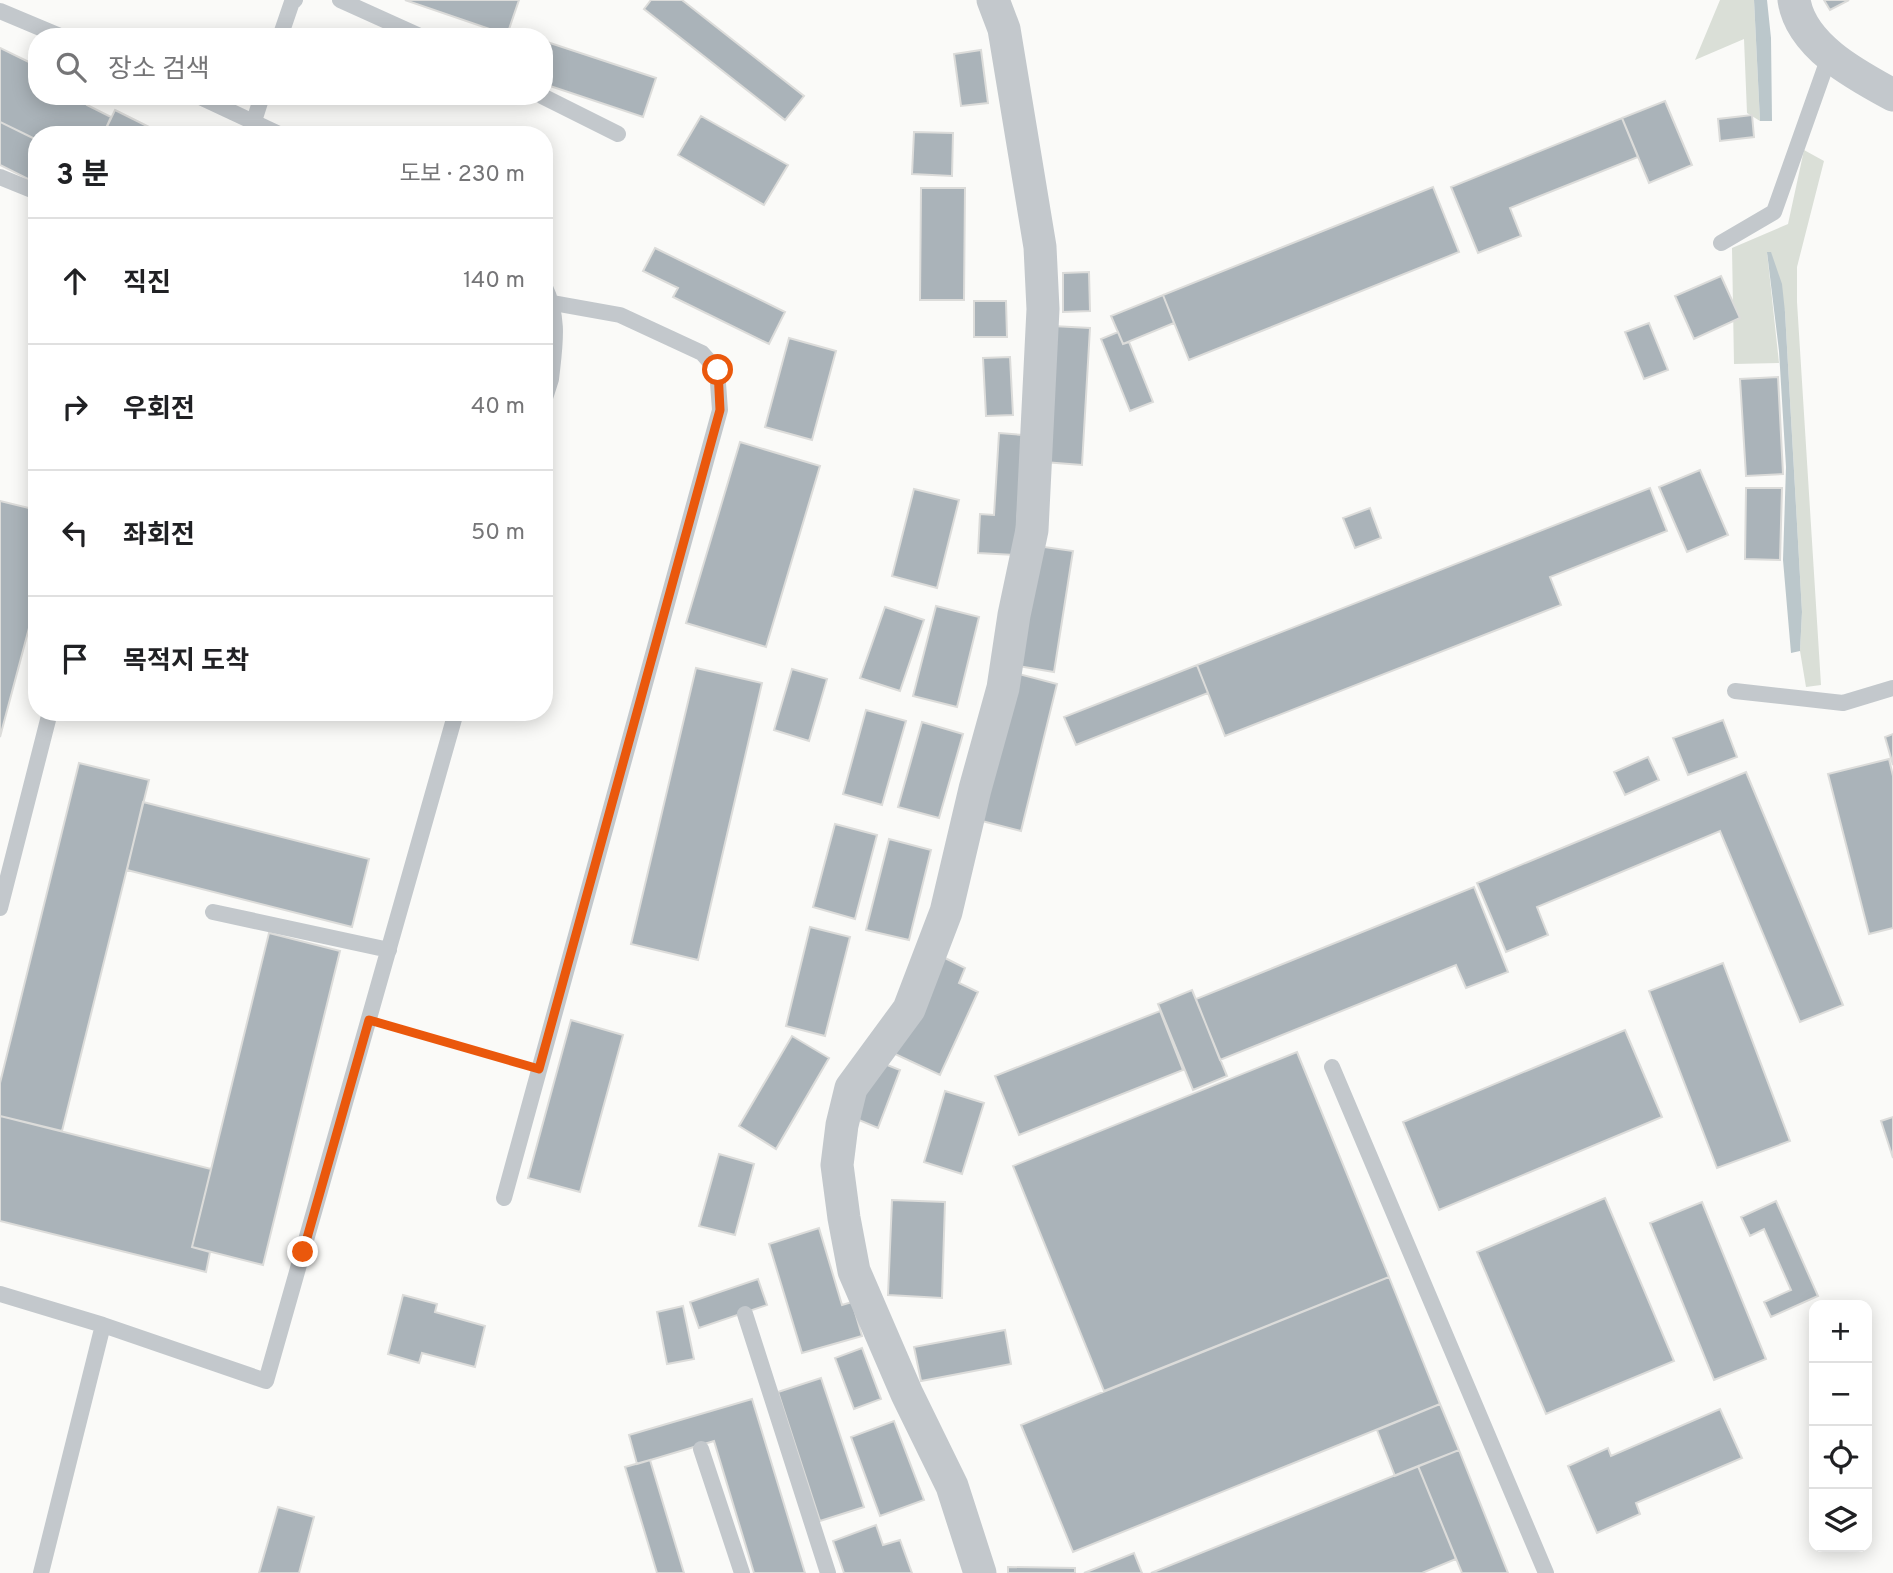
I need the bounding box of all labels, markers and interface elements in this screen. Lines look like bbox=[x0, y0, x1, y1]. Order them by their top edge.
search box bbox=[28, 28, 553, 105]
icon: search bbox=[52, 48, 90, 86]
text: 장소 검색 bbox=[108, 54, 210, 87]
text: 3 분 bbox=[56, 158, 109, 195]
text: 도보 · 230 m bbox=[399, 161, 525, 190]
icon: ahead bbox=[56, 262, 94, 300]
text: 140 m bbox=[463, 267, 525, 296]
text: 직진 bbox=[123, 268, 171, 301]
route start bbox=[702, 354, 733, 385]
icon: right bbox=[56, 388, 94, 426]
text: 40 m bbox=[471, 393, 525, 422]
text: 우회전 bbox=[123, 394, 195, 427]
icon: left bbox=[56, 514, 94, 552]
text: 50 m bbox=[471, 519, 525, 548]
text: 좌회전 bbox=[123, 520, 195, 553]
icon: arrive bbox=[56, 640, 94, 678]
text: 목적지 도착 bbox=[123, 646, 249, 679]
route end bbox=[287, 1236, 318, 1267]
map controls bbox=[1809, 1300, 1872, 1552]
button: + bbox=[1809, 1300, 1872, 1363]
button: − bbox=[1809, 1363, 1872, 1426]
button: locate bbox=[1809, 1426, 1872, 1489]
button: layers bbox=[1809, 1489, 1872, 1552]

